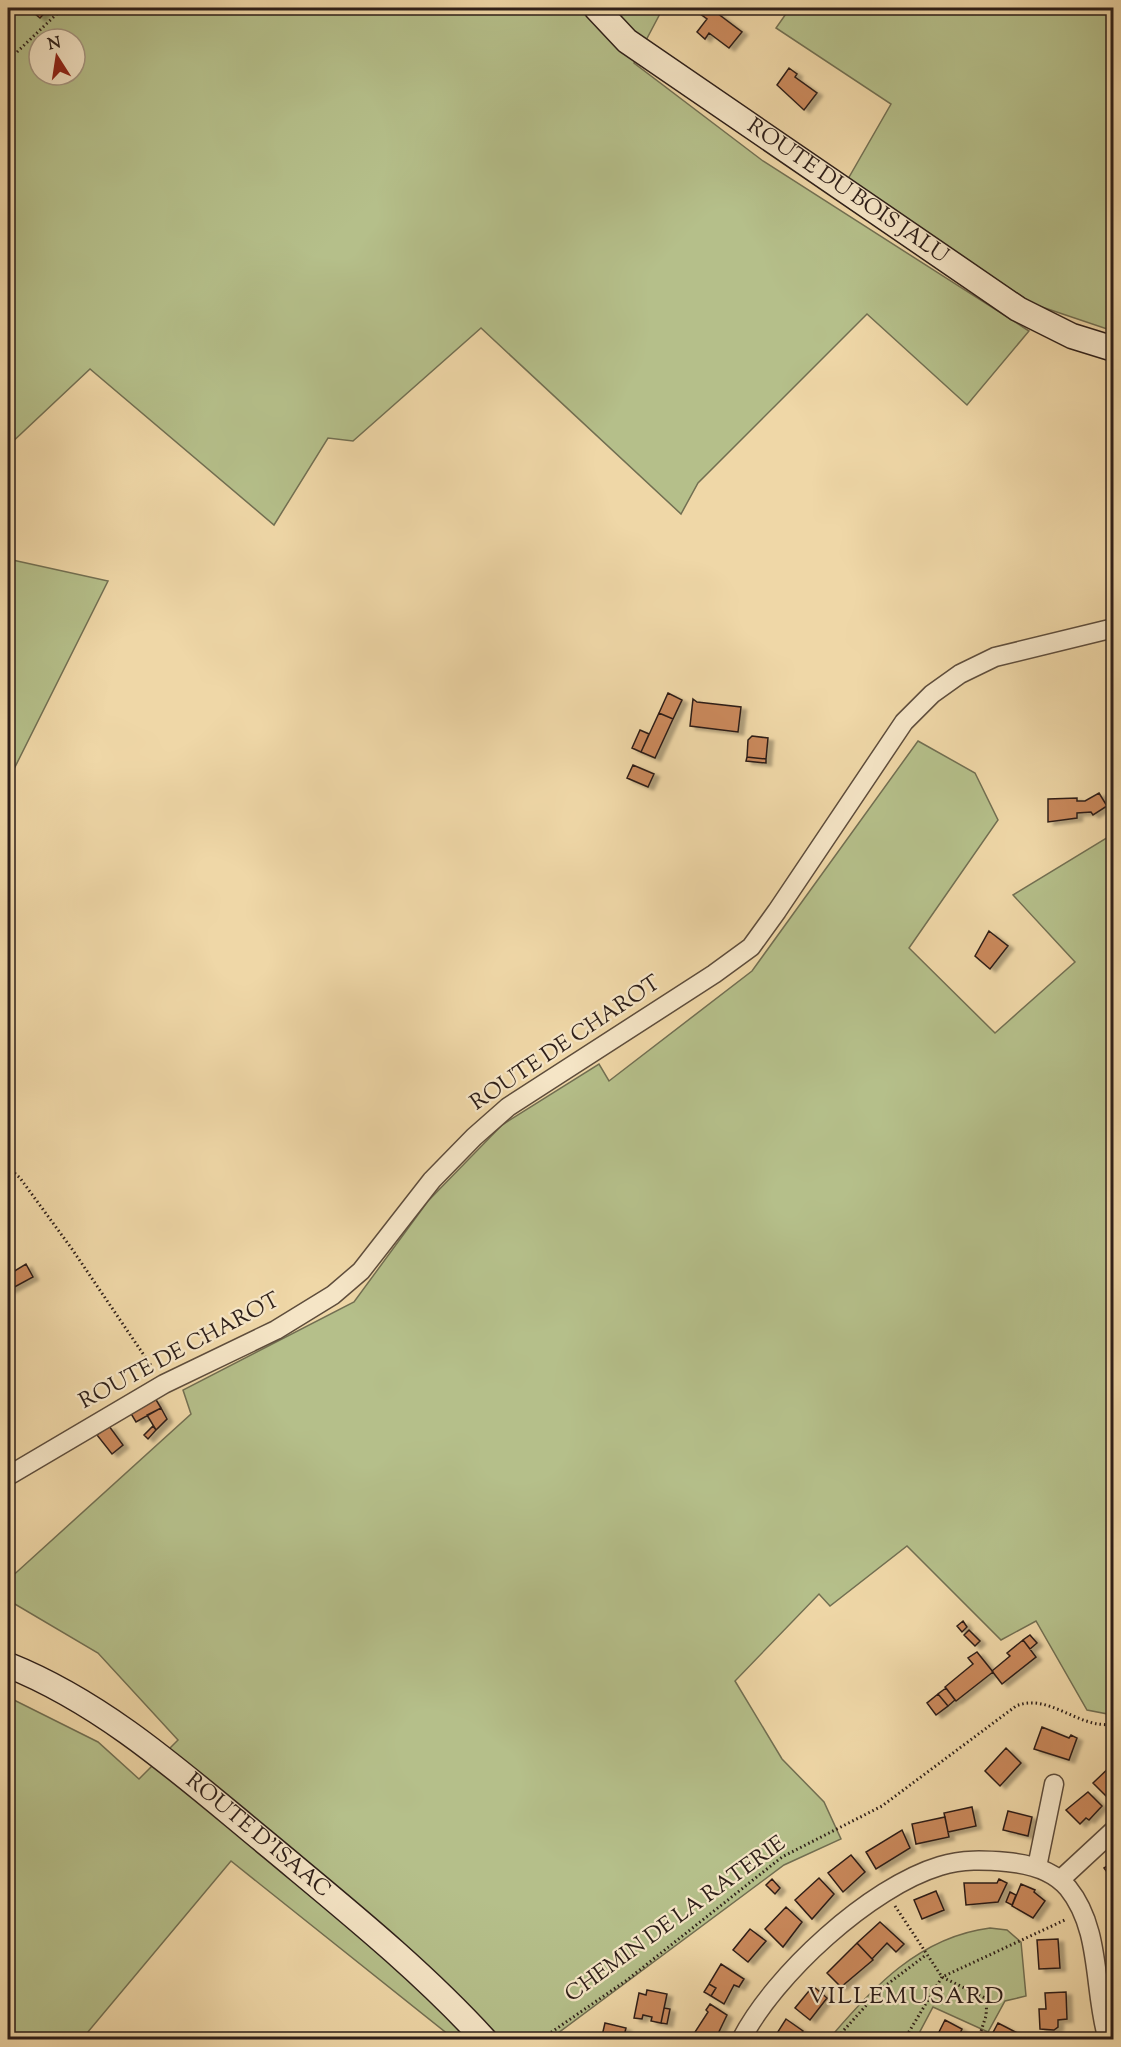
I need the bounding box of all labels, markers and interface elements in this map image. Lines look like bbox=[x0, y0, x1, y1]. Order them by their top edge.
north arrow bbox=[27, 27, 87, 87]
text: N bbox=[46, 32, 63, 57]
street label: ROUTE DU BOIS JALU bbox=[740, 111, 954, 272]
street label: ROUTE DE CHAROT bbox=[465, 968, 668, 1120]
street label: ROUTE DE CHAROT bbox=[74, 1285, 286, 1418]
street label: ROUTE D'ISAAC bbox=[178, 1766, 337, 1906]
street label: CHEMIN DE LA RATERIE bbox=[559, 1829, 793, 2011]
district label: VILLEMUSARD bbox=[807, 1980, 1005, 2014]

